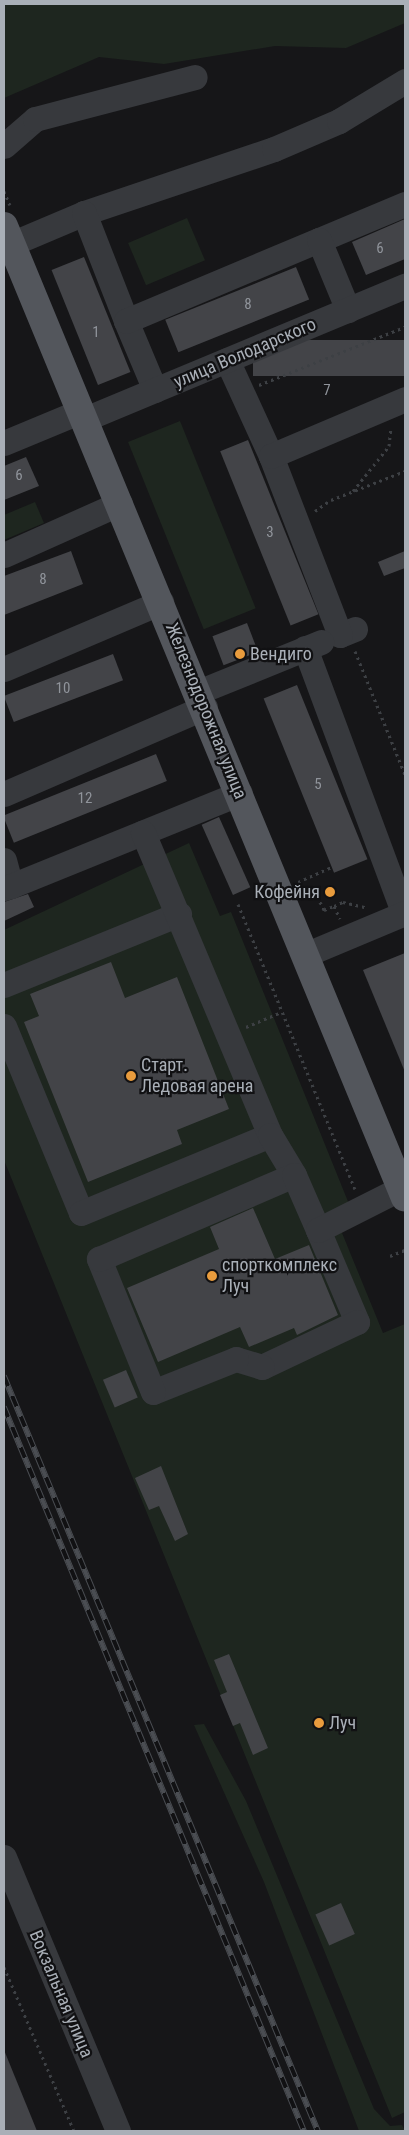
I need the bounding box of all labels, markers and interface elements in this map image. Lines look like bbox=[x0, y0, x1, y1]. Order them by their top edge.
house number: 6 bbox=[376, 240, 384, 258]
house number: 8 bbox=[244, 296, 252, 314]
street label: улица Володарского bbox=[171, 313, 319, 393]
house number: 1 bbox=[92, 324, 100, 342]
house number: 7 bbox=[323, 382, 331, 400]
house number: 6 bbox=[15, 467, 23, 485]
house number: 3 bbox=[266, 524, 274, 542]
house number: 8 bbox=[39, 571, 47, 589]
street label: Железнодорожная улица bbox=[161, 620, 251, 802]
place label: Вендиго bbox=[250, 643, 312, 665]
marker: Вендиго bbox=[234, 648, 246, 660]
house number: 10 bbox=[56, 680, 70, 698]
house number: 5 bbox=[314, 776, 322, 794]
house number: 12 bbox=[78, 790, 92, 808]
place label: Кофейня bbox=[254, 881, 320, 903]
marker: Кофейня bbox=[324, 886, 336, 898]
place label: Старт. Ледовая арена bbox=[141, 1055, 253, 1098]
marker: Старт. Ледовая арена bbox=[125, 1070, 137, 1082]
place label: спорткомплекс Луч bbox=[222, 1255, 337, 1298]
marker: спорткомплекс Луч bbox=[206, 1270, 218, 1282]
place label: Луч bbox=[329, 1712, 356, 1734]
marker: Луч bbox=[313, 1717, 325, 1729]
street label: Вокзальная улица bbox=[24, 1927, 98, 2061]

